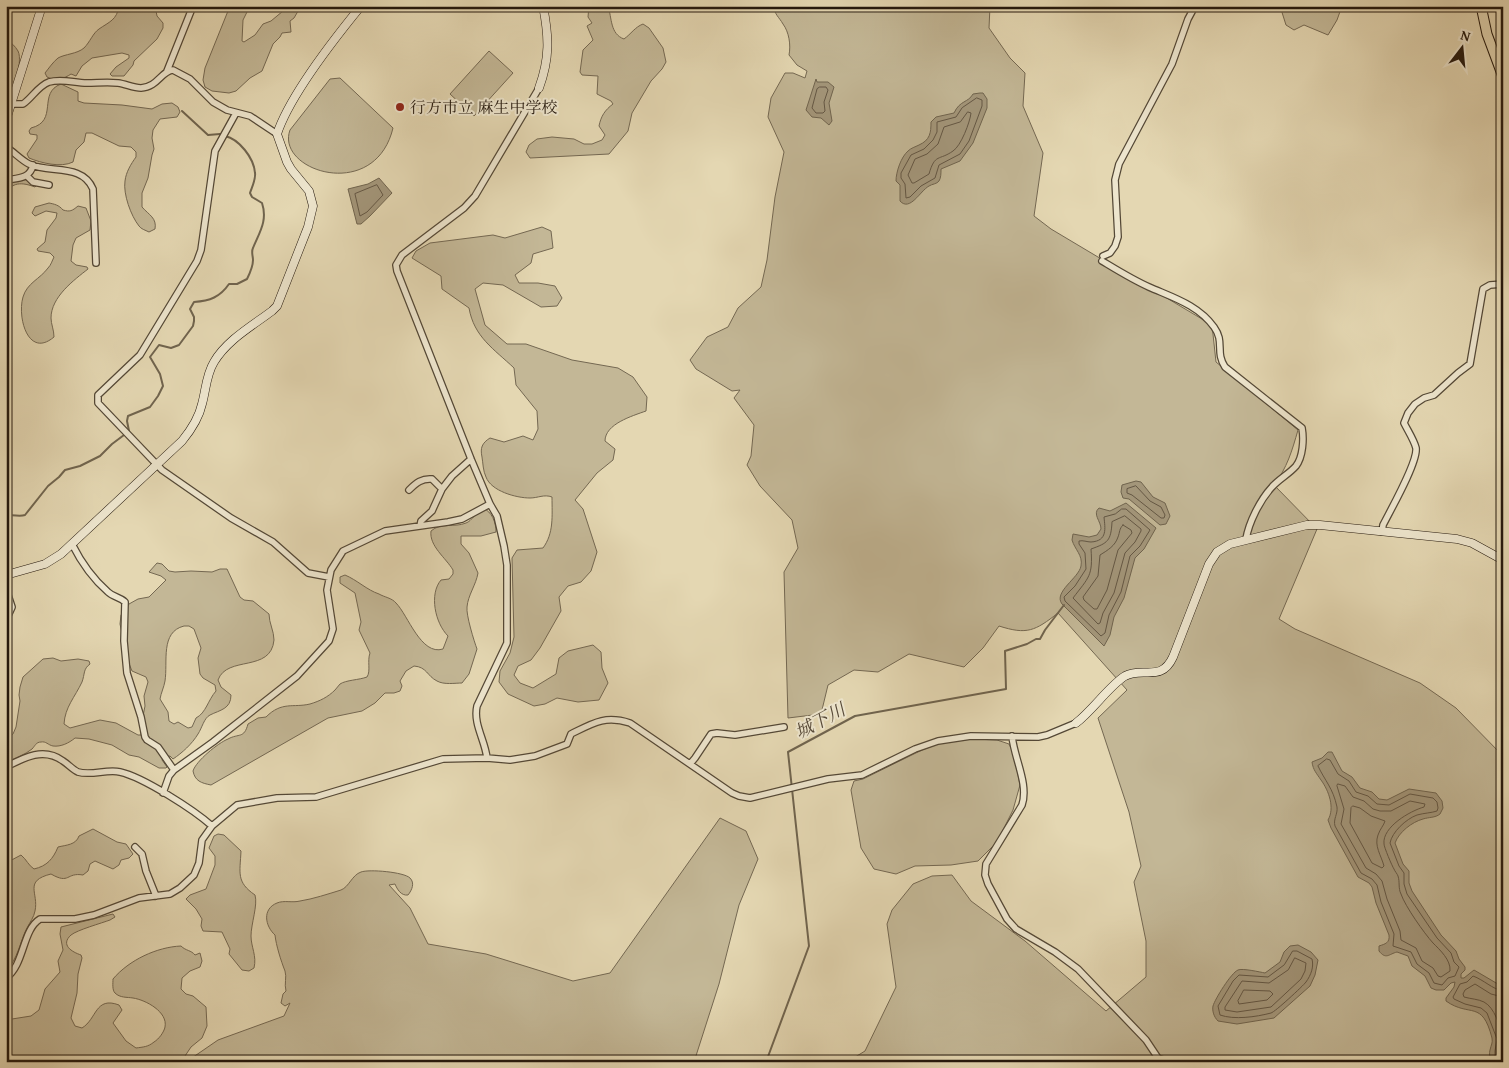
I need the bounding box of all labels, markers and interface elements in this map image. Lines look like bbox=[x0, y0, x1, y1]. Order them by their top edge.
north arrow bbox=[1436, 22, 1486, 72]
text: N bbox=[1458, 25, 1473, 47]
place label: 行方市立 麻生中学校 bbox=[410, 95, 558, 119]
marker: 行方市立 麻生中学校 bbox=[394, 101, 406, 113]
water label: 城下川 bbox=[790, 695, 852, 745]

